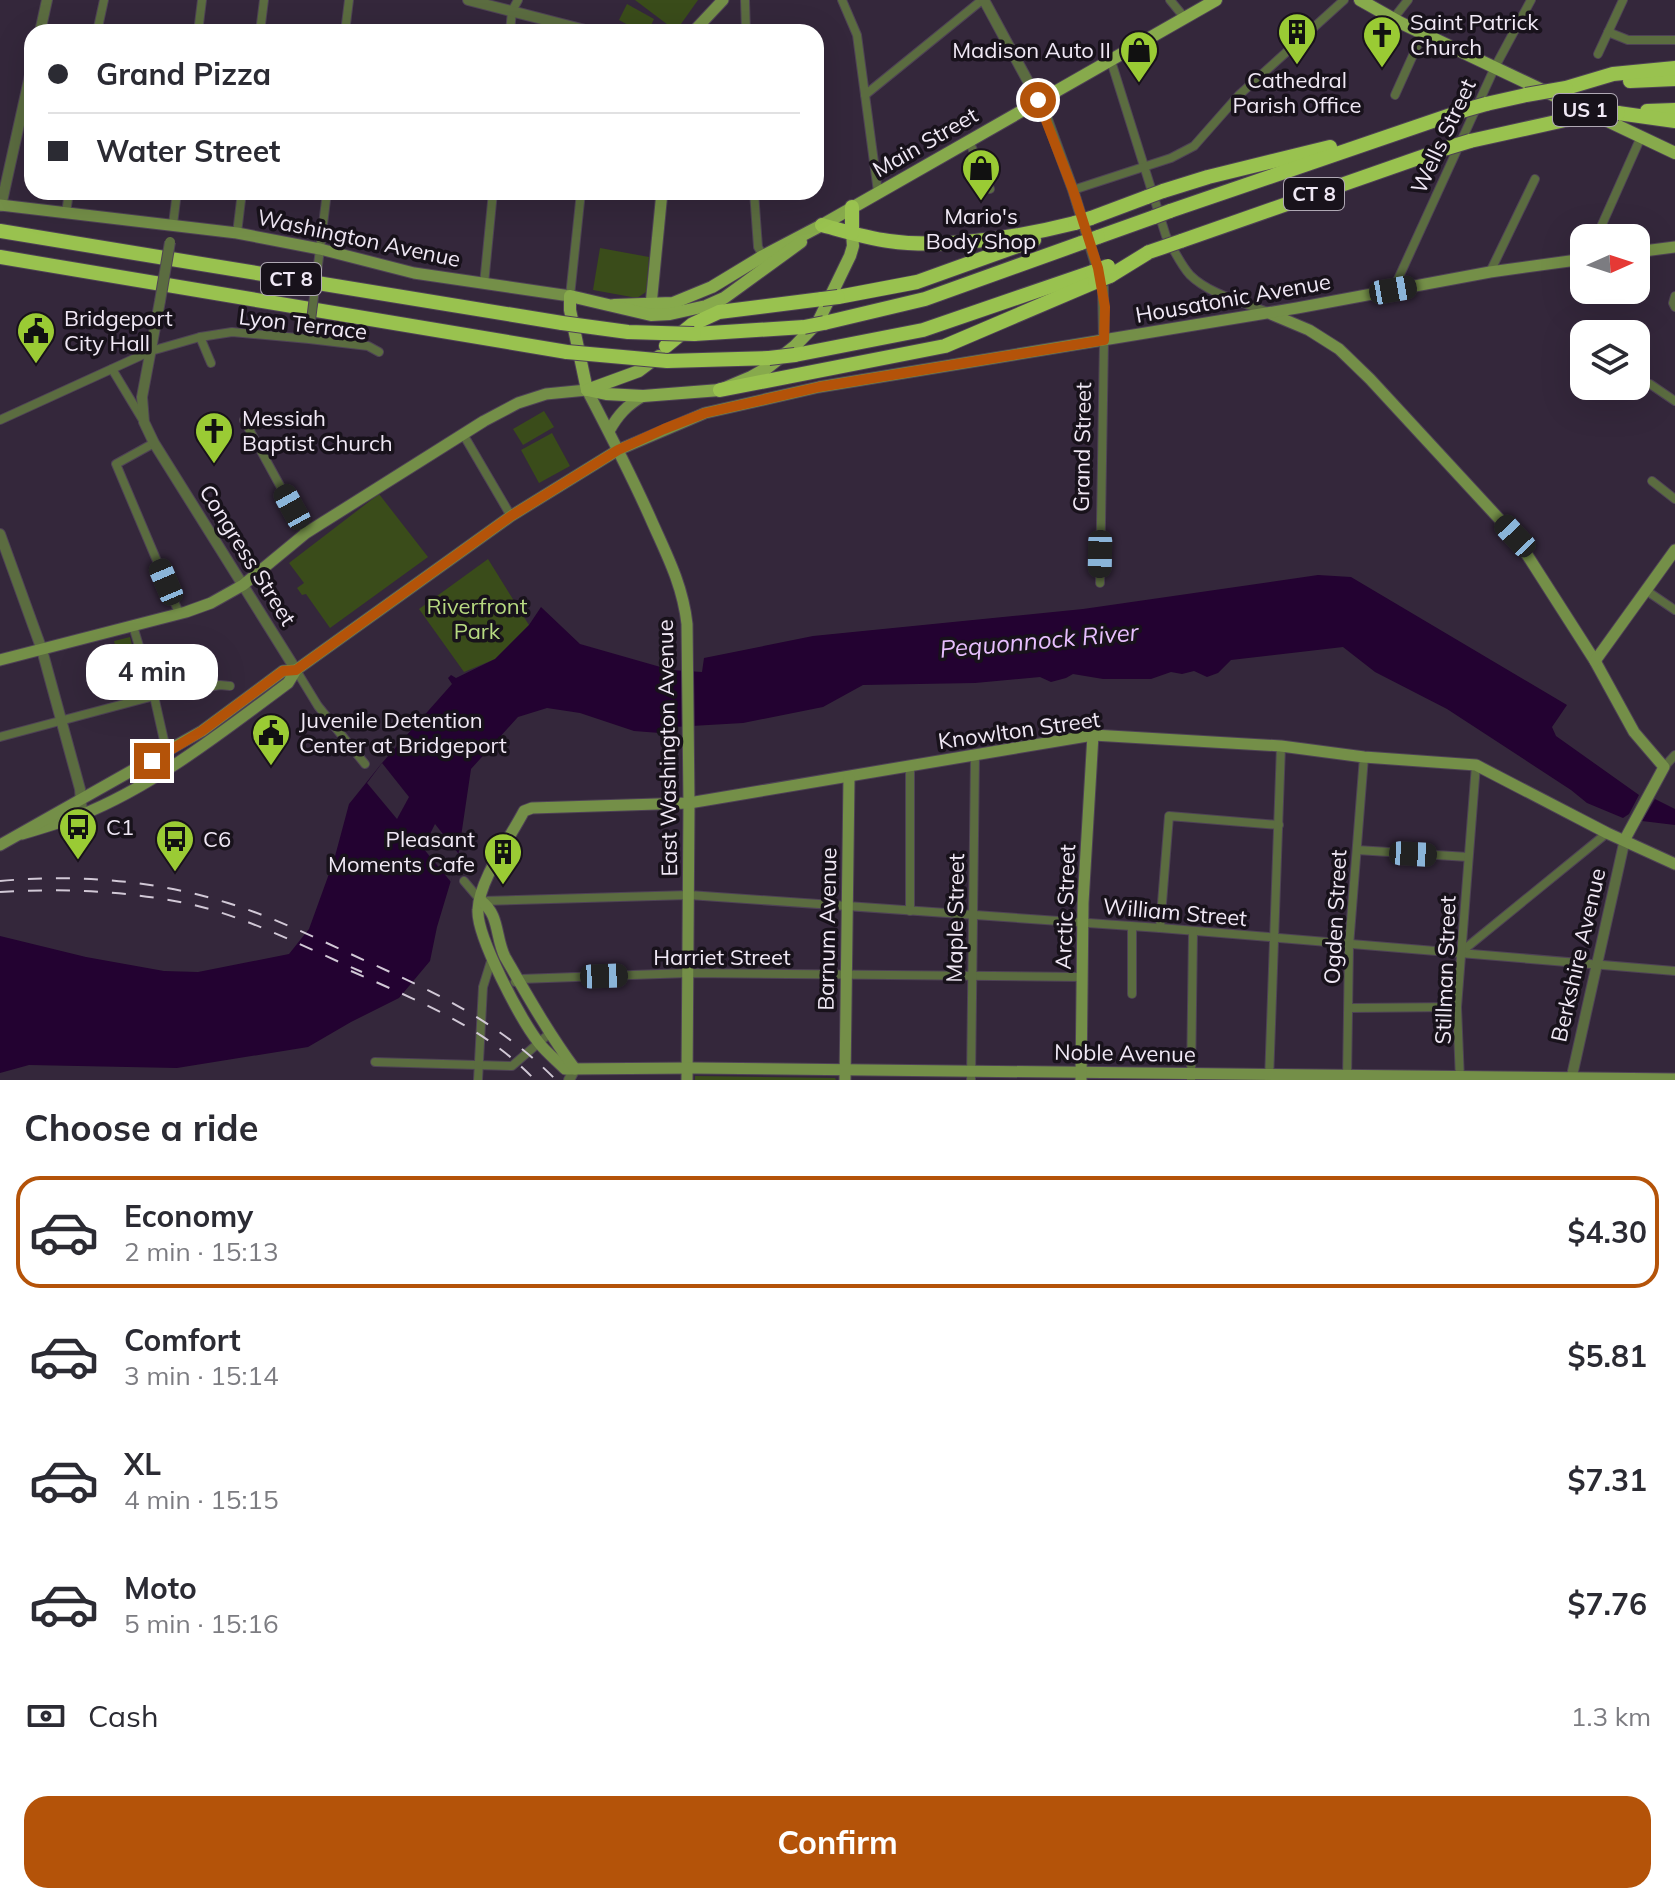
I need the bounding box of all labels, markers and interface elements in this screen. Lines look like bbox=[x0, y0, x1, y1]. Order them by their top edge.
place label: Saint Patrick Church bbox=[1410, 8, 1539, 61]
building icon: Cathedral Parish Office bbox=[1276, 11, 1318, 66]
church icon: Saint Patrick Church bbox=[1361, 14, 1403, 69]
shop icon: Madison Auto II bbox=[1118, 29, 1160, 84]
place label: Madison Auto II bbox=[952, 36, 1111, 64]
text: Grand Pizza bbox=[96, 55, 271, 93]
place label: Cathedral Parish Office bbox=[1232, 66, 1362, 119]
street label: Wells Street bbox=[1404, 74, 1482, 198]
route start bbox=[1020, 82, 1056, 118]
road number: US 1 bbox=[1553, 94, 1617, 126]
street label: Main Street bbox=[867, 101, 983, 183]
text: Water Street bbox=[96, 132, 280, 170]
shop icon: Mario's Body Shop bbox=[960, 147, 1002, 202]
road number: CT 8 bbox=[1284, 178, 1344, 210]
place label: Mario's Body Shop bbox=[926, 202, 1036, 255]
street label: Washington Avenue bbox=[255, 203, 463, 273]
north arrow bbox=[1570, 224, 1650, 304]
map controls bbox=[1570, 224, 1650, 400]
road number: CT 8 bbox=[261, 263, 321, 295]
street label: Housatonic Avenue bbox=[1133, 267, 1333, 329]
car bbox=[1367, 274, 1419, 306]
street label: Lyon Terrace bbox=[237, 302, 369, 346]
place label: Bridgeport City Hall bbox=[64, 304, 173, 357]
public building icon: Bridgeport City Hall bbox=[15, 310, 57, 365]
button: layers bbox=[1570, 320, 1650, 400]
street label: Grand Street bbox=[1067, 382, 1097, 512]
place label: Messiah Baptist Church bbox=[242, 404, 393, 457]
church icon: Messiah Baptist Church bbox=[193, 410, 235, 465]
street label: Congress Street bbox=[193, 479, 303, 631]
car bbox=[270, 480, 314, 534]
car bbox=[1490, 510, 1540, 562]
car bbox=[1088, 530, 1112, 578]
car bbox=[146, 555, 186, 609]
park label: Riverfront Park bbox=[427, 592, 528, 645]
water label: Pequonnock River bbox=[938, 616, 1141, 664]
street label: East Washington Avenue bbox=[651, 619, 683, 877]
callout: 4 min bbox=[86, 645, 218, 701]
text: 4 min bbox=[118, 655, 186, 688]
street label: Knowlton Street bbox=[936, 705, 1102, 755]
place label: Juvenile Detention Center at Bridgeport bbox=[299, 706, 507, 759]
public building icon: Juvenile Detention Center at Bridgeport bbox=[250, 712, 292, 767]
route end bbox=[134, 743, 170, 779]
bus stop icon: C1 bbox=[57, 806, 99, 861]
place label: C1 bbox=[106, 813, 134, 841]
bus stop icon: C6 bbox=[154, 818, 196, 873]
place label: C6 bbox=[203, 825, 231, 853]
place label: Pleasant Moments Cafe bbox=[328, 825, 475, 878]
building icon: Pleasant Moments Cafe bbox=[482, 831, 524, 886]
car bbox=[1388, 841, 1438, 867]
street label: Arctic Street bbox=[1049, 844, 1081, 970]
street label: Barnum Avenue bbox=[812, 847, 842, 1011]
street label: Ogden Street bbox=[1317, 849, 1353, 985]
street label: Maple Street bbox=[940, 853, 970, 983]
street label: Berkshire Avenue bbox=[1544, 865, 1612, 1045]
street label: William Street bbox=[1102, 892, 1248, 932]
street label: Stillman Street bbox=[1428, 895, 1462, 1045]
street label: Harriet Street bbox=[653, 943, 791, 971]
car bbox=[580, 963, 628, 989]
street label: Noble Avenue bbox=[1054, 1038, 1196, 1068]
text: Choose a ride bbox=[24, 1105, 258, 1150]
icon: car bbox=[28, 1196, 100, 1268]
text: Economy bbox=[124, 1197, 253, 1235]
text: $4.30 bbox=[1568, 1213, 1647, 1251]
text: 2 min · 15:13 bbox=[124, 1235, 279, 1268]
icon: car bbox=[28, 1320, 100, 1392]
text: Comfort bbox=[124, 1321, 241, 1359]
text: $5.81 bbox=[1568, 1337, 1647, 1375]
text: 3 min · 15:14 bbox=[124, 1359, 279, 1392]
icon: car bbox=[28, 1444, 100, 1516]
text: XL bbox=[124, 1445, 161, 1483]
text: $7.31 bbox=[1568, 1461, 1647, 1499]
text: 4 min · 15:15 bbox=[124, 1483, 279, 1516]
icon: car bbox=[28, 1568, 100, 1640]
text: Moto bbox=[124, 1569, 197, 1607]
text: $7.76 bbox=[1568, 1585, 1647, 1623]
text: 5 min · 15:16 bbox=[124, 1607, 279, 1640]
icon: cash bbox=[24, 1694, 68, 1738]
text: Cash bbox=[88, 1697, 159, 1735]
text: 1.3 km bbox=[1571, 1700, 1651, 1733]
button: Confirm bbox=[24, 1796, 1651, 1888]

